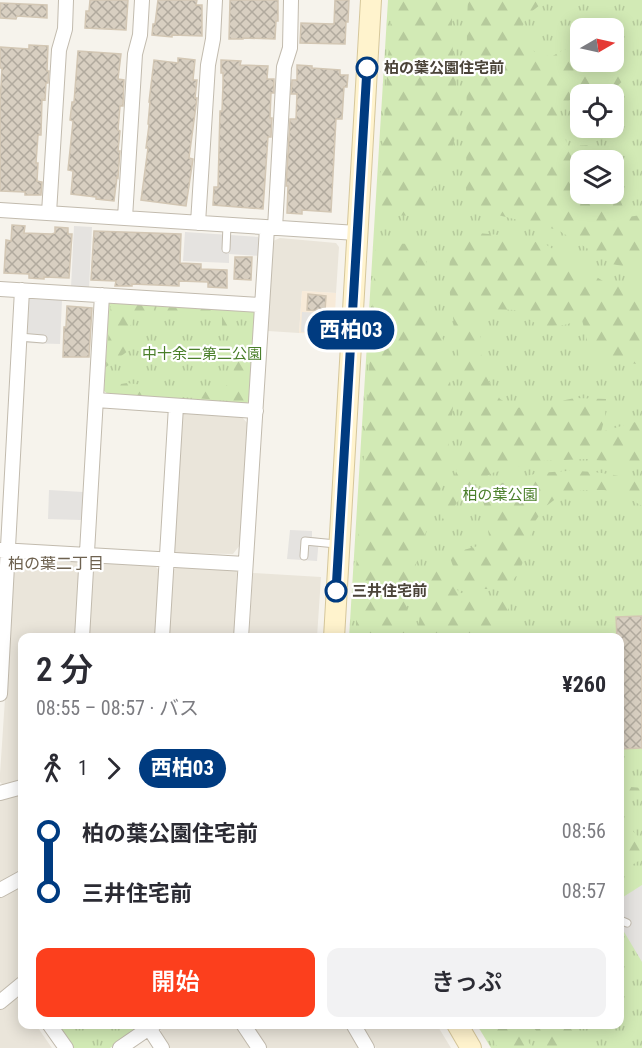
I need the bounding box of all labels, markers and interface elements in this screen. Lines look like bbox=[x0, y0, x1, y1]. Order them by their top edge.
north arrow bbox=[570, 18, 624, 72]
map controls bbox=[570, 18, 624, 204]
marker: 柏の葉公園住宅前 bbox=[356, 57, 378, 79]
place label: 柏の葉公園住宅前 bbox=[384, 59, 504, 77]
button: locate bbox=[570, 84, 624, 138]
button: layers bbox=[570, 150, 624, 204]
line badge: 西柏03 bbox=[309, 310, 393, 350]
text: 西柏03 bbox=[319, 318, 383, 342]
park label: 中十余二第二公園 bbox=[142, 345, 262, 363]
park label: 柏の葉公園 bbox=[462, 486, 538, 504]
district label: 柏の葉二丁目 bbox=[8, 554, 104, 573]
marker: 三井住宅前 bbox=[325, 580, 347, 602]
place label: 三井住宅前 bbox=[352, 582, 427, 600]
text: 2 分 bbox=[36, 650, 93, 689]
text: ¥260 bbox=[562, 672, 606, 697]
text: 08:55 – 08:57 · バス bbox=[36, 696, 199, 720]
icon: walk bbox=[36, 752, 69, 785]
icon: forward bbox=[97, 752, 130, 785]
text: 1 bbox=[78, 756, 88, 780]
text: 西柏03 bbox=[151, 756, 214, 780]
text: 08:56 bbox=[562, 819, 606, 843]
text: 柏の葉公園住宅前 bbox=[82, 821, 258, 846]
text: 08:57 bbox=[562, 879, 606, 903]
text: 三井住宅前 bbox=[82, 881, 192, 906]
button: 開始 bbox=[36, 948, 315, 1017]
button: きっぷ bbox=[327, 948, 606, 1017]

